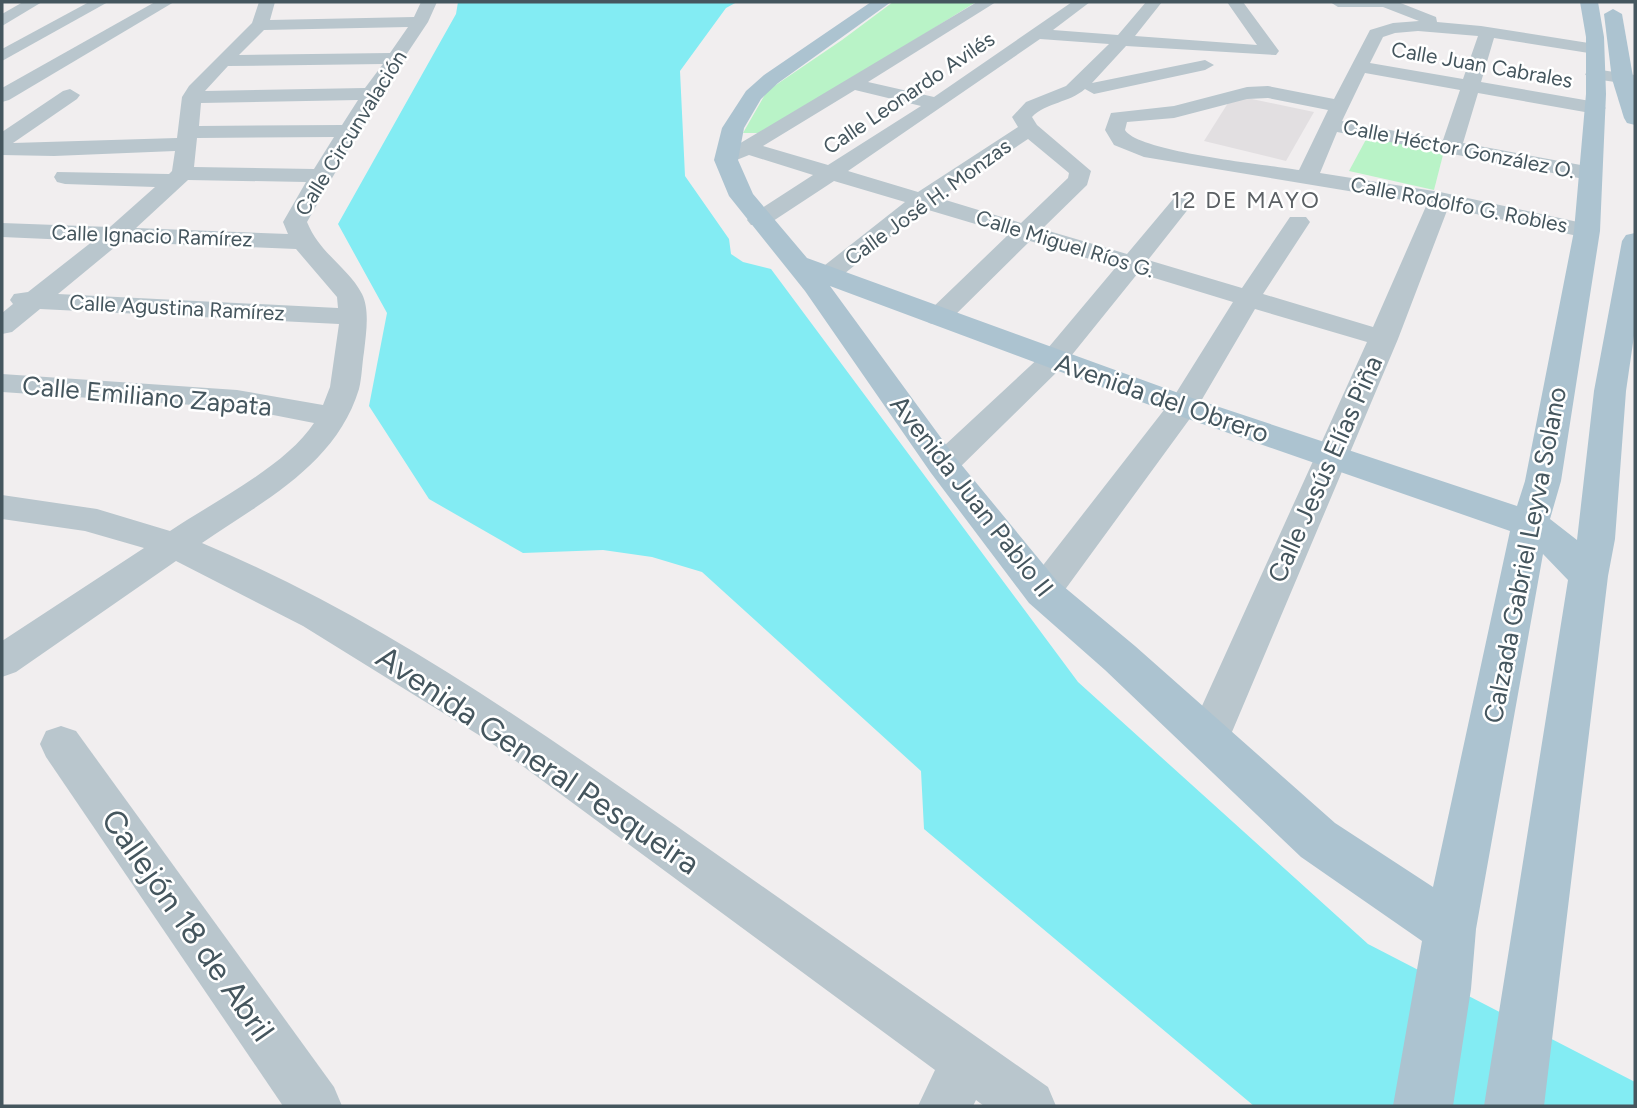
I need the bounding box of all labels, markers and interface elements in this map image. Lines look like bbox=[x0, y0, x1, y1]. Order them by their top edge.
street label: Calle Leonardo Avilés bbox=[818, 26, 999, 159]
street label: Calle Juan Cabrales bbox=[1389, 36, 1575, 93]
street label: Calle Circunvalación bbox=[290, 45, 412, 220]
street label: Calle Héctor González O. bbox=[1341, 114, 1577, 183]
street label: Calle José H. Monzas bbox=[840, 133, 1016, 270]
street label: Calle Rodolfo G. Robles bbox=[1349, 171, 1570, 238]
district label: 12 DE MAYO bbox=[1171, 186, 1321, 214]
street label: Calle Miguel Ríos G. bbox=[973, 204, 1157, 283]
street label: Calle Ignacio Ramírez bbox=[51, 219, 253, 252]
street label: Calle Agustina Ramírez bbox=[69, 289, 285, 326]
street label: Avenida del Obrero bbox=[1051, 346, 1273, 450]
street label: Calle Jesús Elías Piña bbox=[1261, 351, 1389, 587]
street label: Calle Emiliano Zapata bbox=[21, 369, 273, 423]
street label: Calzada Gabriel Leyva Solano bbox=[1477, 384, 1573, 726]
street label: Avenida Juan Pablo II bbox=[883, 389, 1061, 603]
street label: Avenida General Pesqueira bbox=[369, 638, 707, 882]
street label: Callejón 18 de Abril bbox=[94, 802, 282, 1048]

